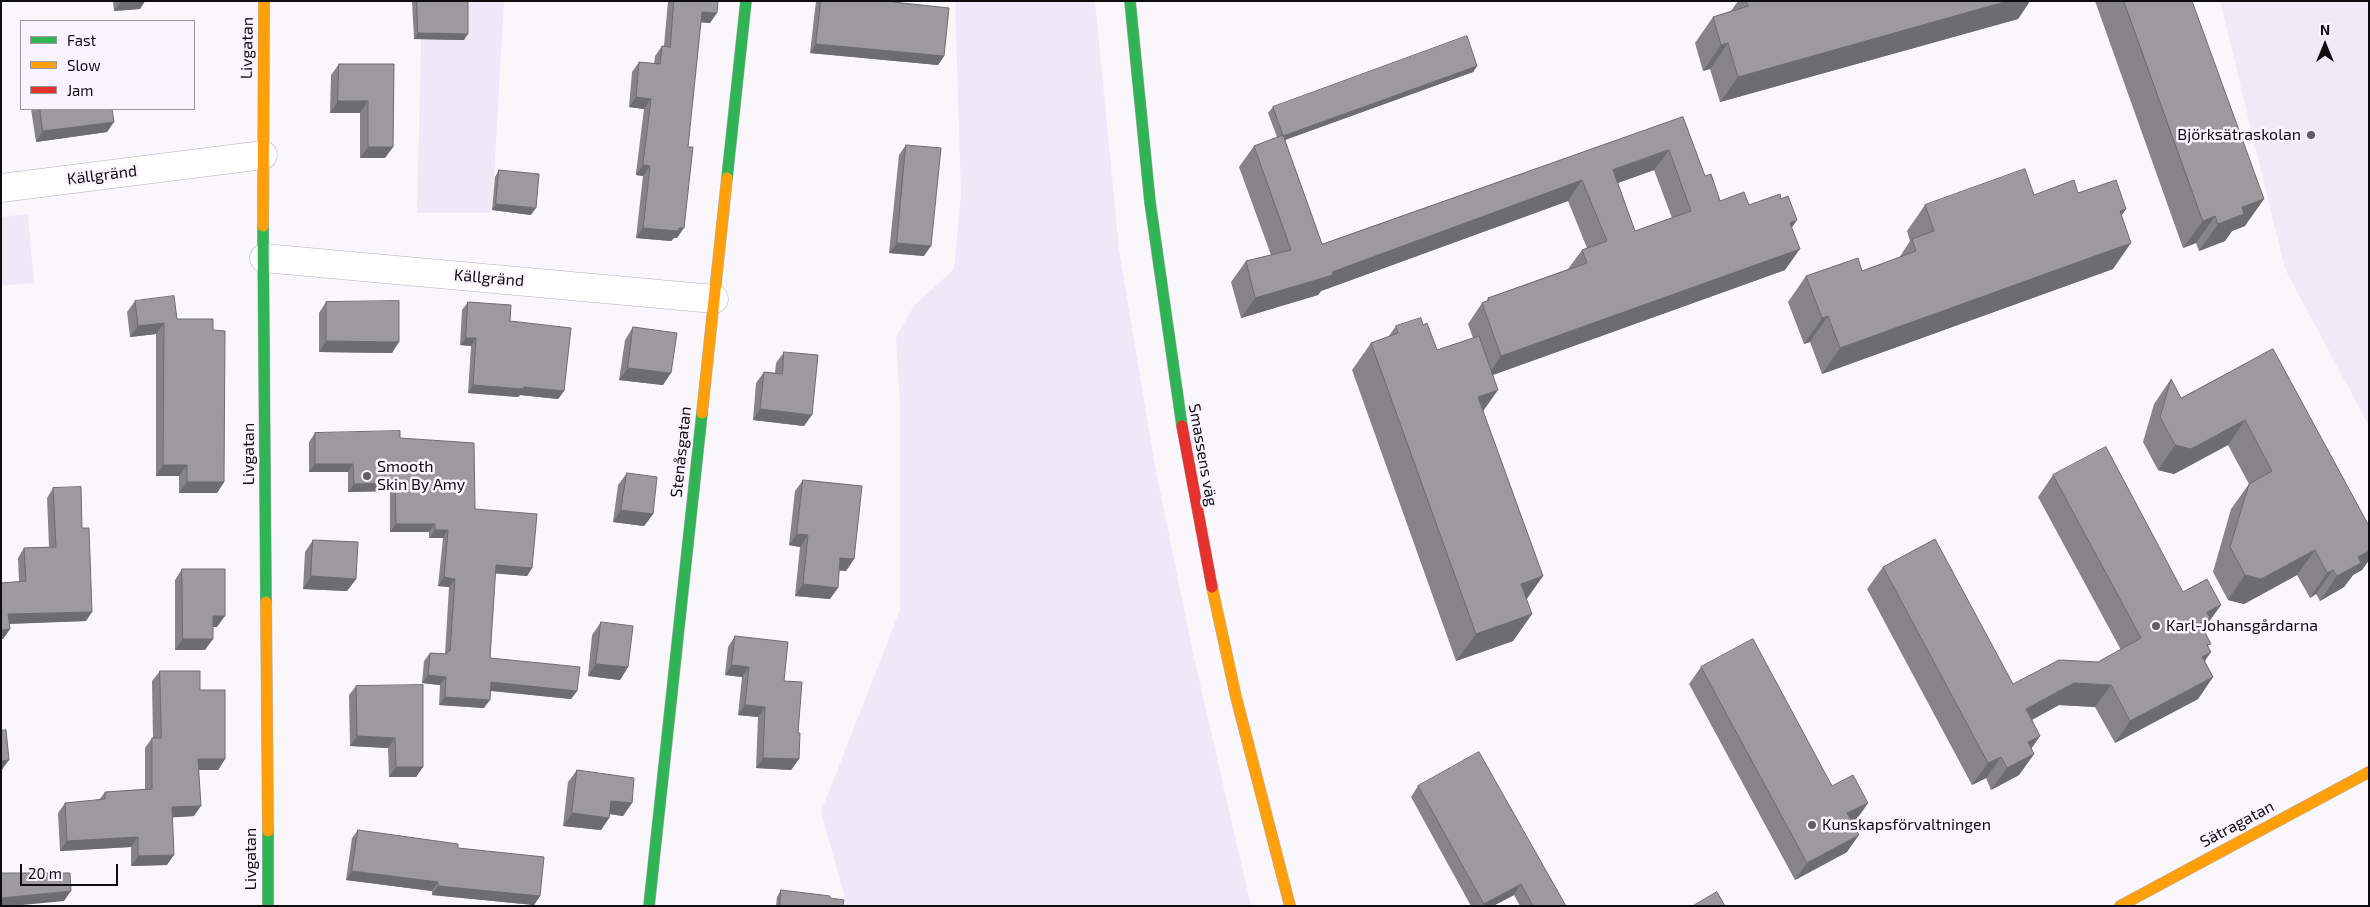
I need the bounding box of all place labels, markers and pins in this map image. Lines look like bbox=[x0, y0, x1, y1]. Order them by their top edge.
place label: Björksätraskolan bbox=[2177, 125, 2301, 145]
marker: Björksätraskolan bbox=[2305, 129, 2317, 141]
place label: Smooth Skin By Amy bbox=[377, 457, 465, 495]
marker: Smooth Skin By Amy bbox=[361, 470, 373, 482]
place label: Karl-Johansgårdarna bbox=[2166, 616, 2318, 636]
marker: Karl-Johansgårdarna bbox=[2150, 620, 2162, 632]
place label: Kunskapsförvaltningen bbox=[1822, 815, 1991, 835]
marker: Kunskapsförvaltningen bbox=[1806, 819, 1818, 831]

